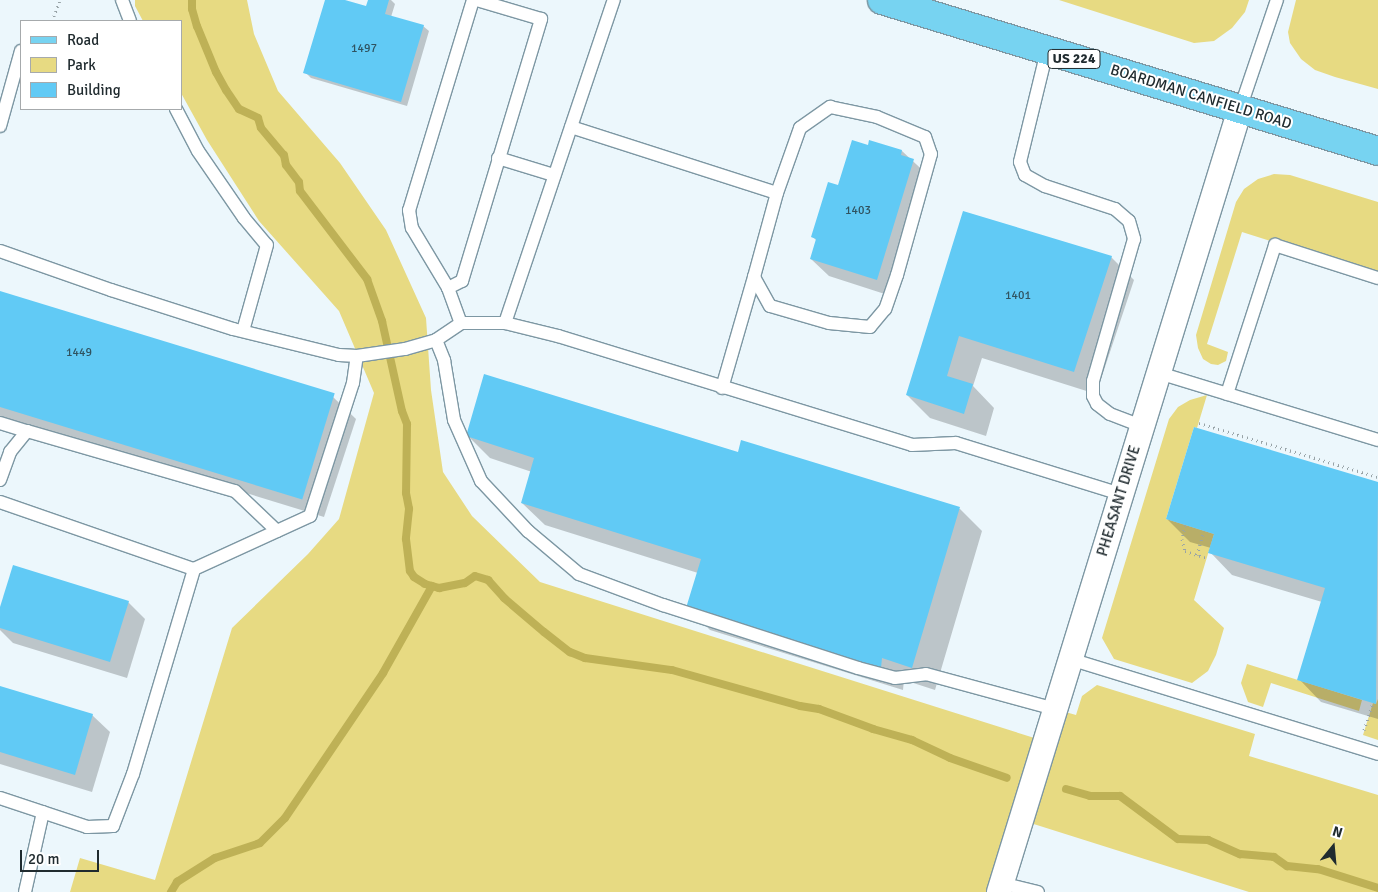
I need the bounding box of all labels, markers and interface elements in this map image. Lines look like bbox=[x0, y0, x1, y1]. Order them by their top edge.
legend bbox=[20, 20, 182, 110]
text: Road bbox=[67, 31, 99, 49]
house number: 1497 bbox=[351, 42, 377, 56]
road number: US 224 bbox=[1046, 48, 1102, 70]
text: Park bbox=[67, 56, 96, 74]
street label: BOARDMAN CANFIELD ROAD bbox=[1108, 61, 1294, 133]
text: Building bbox=[67, 81, 121, 99]
house number: 1403 bbox=[845, 204, 871, 218]
house number: 1401 bbox=[1005, 289, 1031, 303]
house number: 1449 bbox=[66, 346, 92, 360]
street label: PHEASANT DRIVE bbox=[1094, 443, 1144, 559]
north arrow bbox=[1308, 822, 1358, 872]
text: N bbox=[1330, 823, 1345, 842]
scale bar bbox=[22, 840, 101, 872]
text: 20 m bbox=[28, 850, 59, 868]

